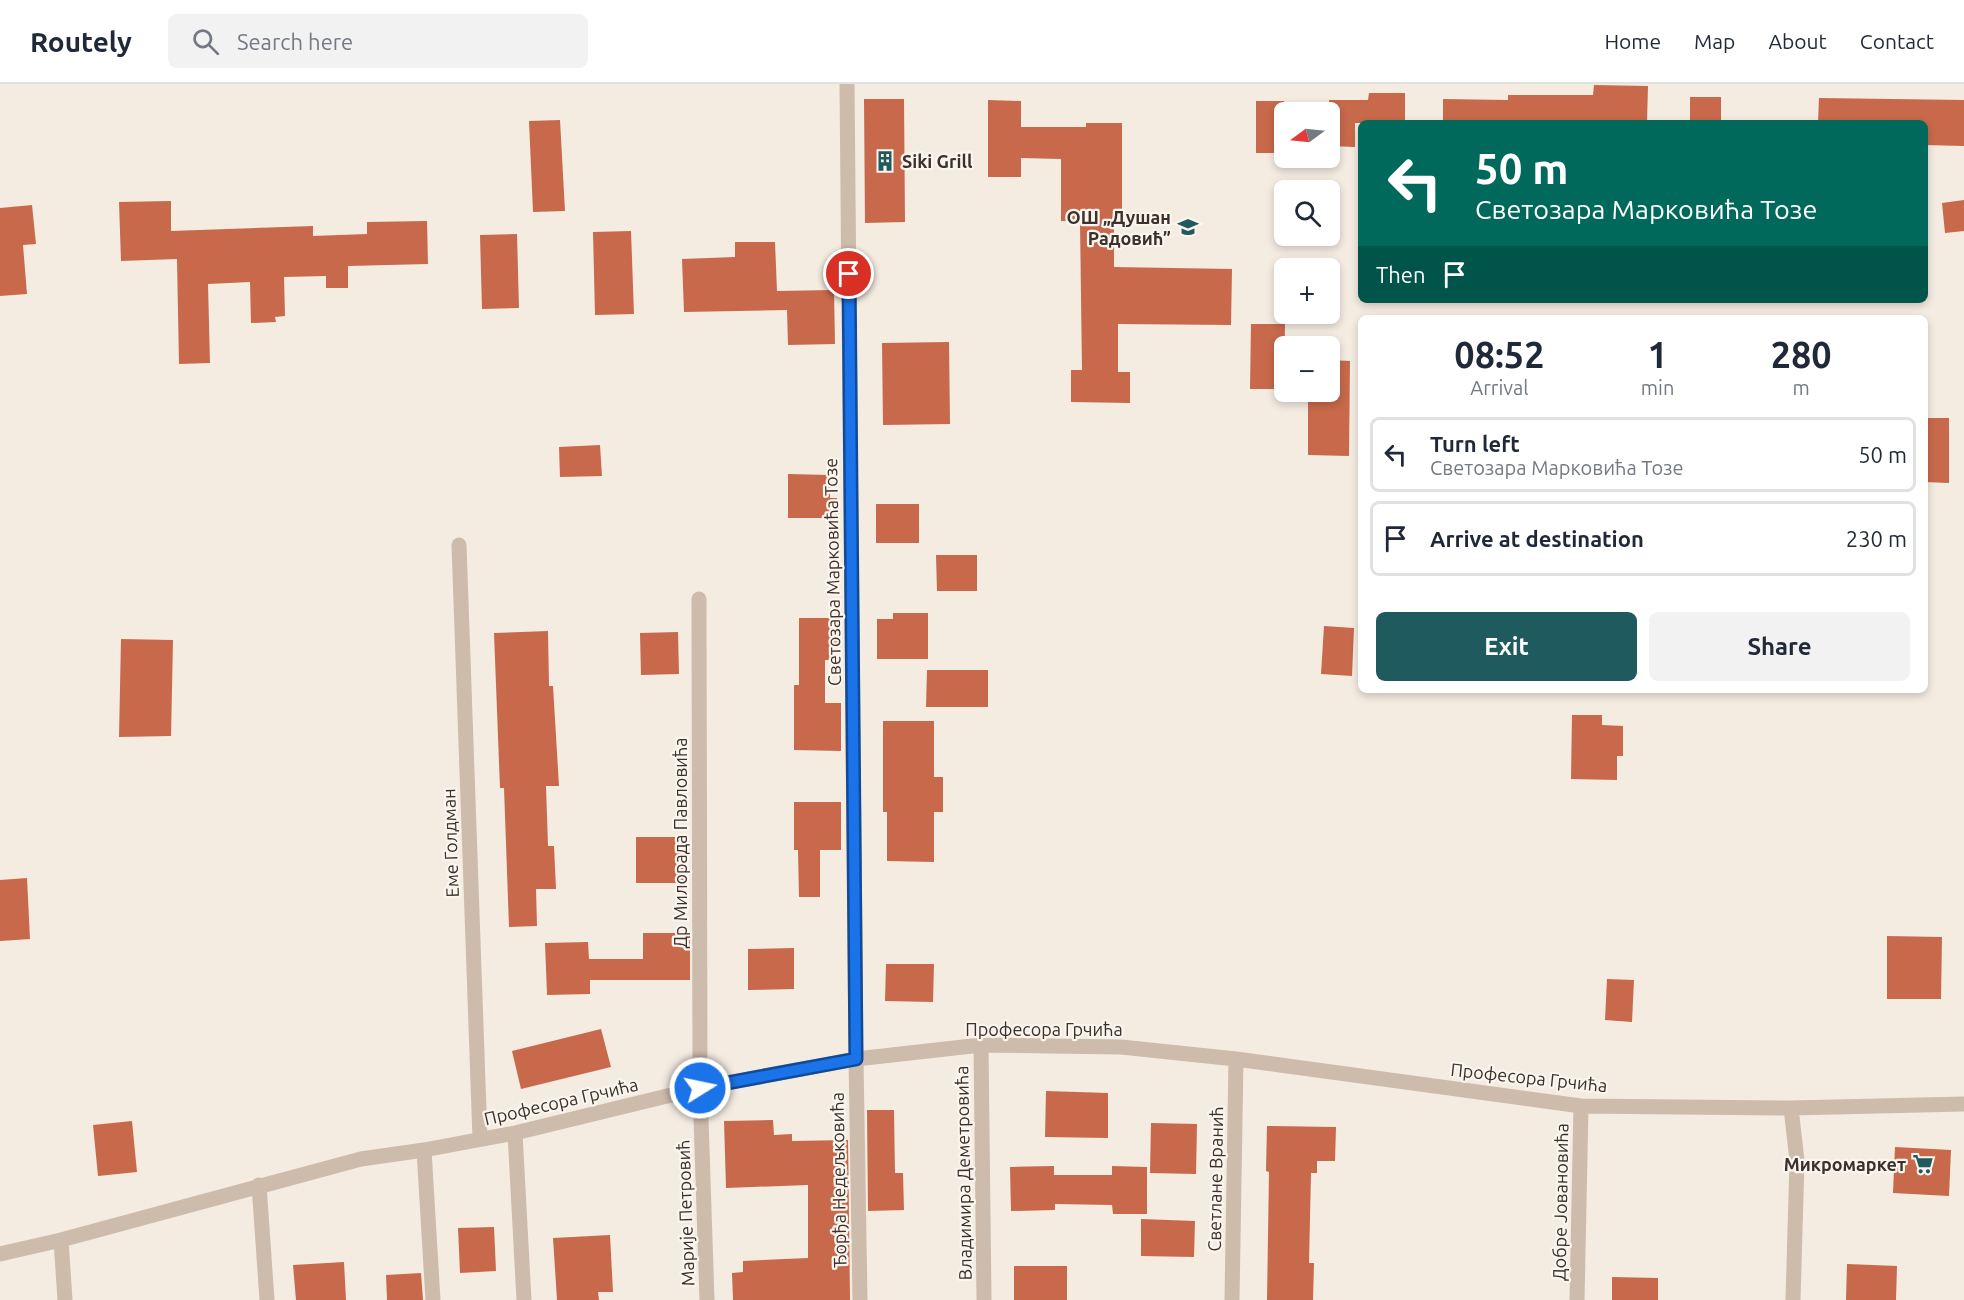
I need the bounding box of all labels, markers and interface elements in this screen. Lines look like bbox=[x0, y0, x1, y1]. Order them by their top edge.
search box bbox=[168, 14, 588, 68]
icon: search bbox=[189, 25, 222, 58]
text: Routely bbox=[30, 26, 132, 57]
text: Search here bbox=[237, 29, 353, 54]
text: Home bbox=[1604, 29, 1661, 53]
text: Map bbox=[1694, 29, 1735, 53]
text: About bbox=[1768, 29, 1827, 53]
text: Contact bbox=[1860, 29, 1934, 53]
north arrow bbox=[1274, 102, 1340, 168]
map controls bbox=[1274, 102, 1340, 402]
icon: left bbox=[1376, 144, 1454, 222]
text: 50 m bbox=[1475, 145, 1569, 192]
building icon: Siki Grill bbox=[873, 149, 897, 173]
place label: Siki Grill bbox=[902, 151, 973, 171]
button: search bbox=[1274, 180, 1340, 246]
text: Светозара Марковића Тозе bbox=[1475, 194, 1817, 224]
place label: ОШ „Душан Радовић” bbox=[1067, 207, 1171, 248]
school or university icon: ОШ „Душан Радовић” bbox=[1176, 215, 1200, 239]
pin bbox=[823, 248, 874, 299]
icon: arrive bbox=[832, 257, 865, 290]
button: + bbox=[1274, 258, 1340, 324]
icon: arrive bbox=[1438, 258, 1471, 291]
text: Then bbox=[1376, 262, 1426, 287]
text: 08:52 bbox=[1454, 334, 1544, 375]
text: 1 bbox=[1647, 334, 1668, 375]
text: 280 bbox=[1771, 334, 1832, 375]
button: − bbox=[1274, 336, 1340, 402]
text: Arrival bbox=[1470, 376, 1529, 399]
text: min bbox=[1641, 376, 1674, 399]
text: m bbox=[1793, 376, 1810, 399]
text: Turn left bbox=[1430, 431, 1520, 456]
icon: left bbox=[1379, 438, 1412, 471]
text: 50 m bbox=[1858, 442, 1907, 467]
text: Светозара Марковића Тозе bbox=[1430, 456, 1684, 479]
street label: Светозара Марковића Тозе bbox=[820, 458, 844, 686]
icon: arrive bbox=[1379, 522, 1412, 555]
text: Arrive at destination bbox=[1430, 526, 1644, 551]
text: 230 m bbox=[1846, 526, 1907, 551]
button: Exit bbox=[1376, 612, 1637, 681]
button: Share bbox=[1649, 612, 1910, 681]
street label: Др Милорада Павловића bbox=[670, 737, 690, 949]
street label: Еме Голдман bbox=[438, 788, 462, 898]
street label: Професора Грчића bbox=[965, 1019, 1123, 1039]
position arrow bbox=[668, 1056, 732, 1120]
street label: Професора Грчића bbox=[1450, 1059, 1608, 1095]
street label: Владимира Деметровића bbox=[951, 1065, 975, 1281]
street label: Професора Грчића bbox=[482, 1074, 640, 1128]
street label: Ђорђа Недељковића bbox=[826, 1092, 851, 1268]
street label: Светлане Вранић bbox=[1204, 1106, 1226, 1252]
street label: Добре Јовановића bbox=[1549, 1123, 1571, 1281]
street label: Марије Петровић bbox=[672, 1139, 698, 1287]
supermarket icon: Микромаркет bbox=[1911, 1152, 1935, 1176]
place label: Микромаркет bbox=[1784, 1154, 1906, 1174]

